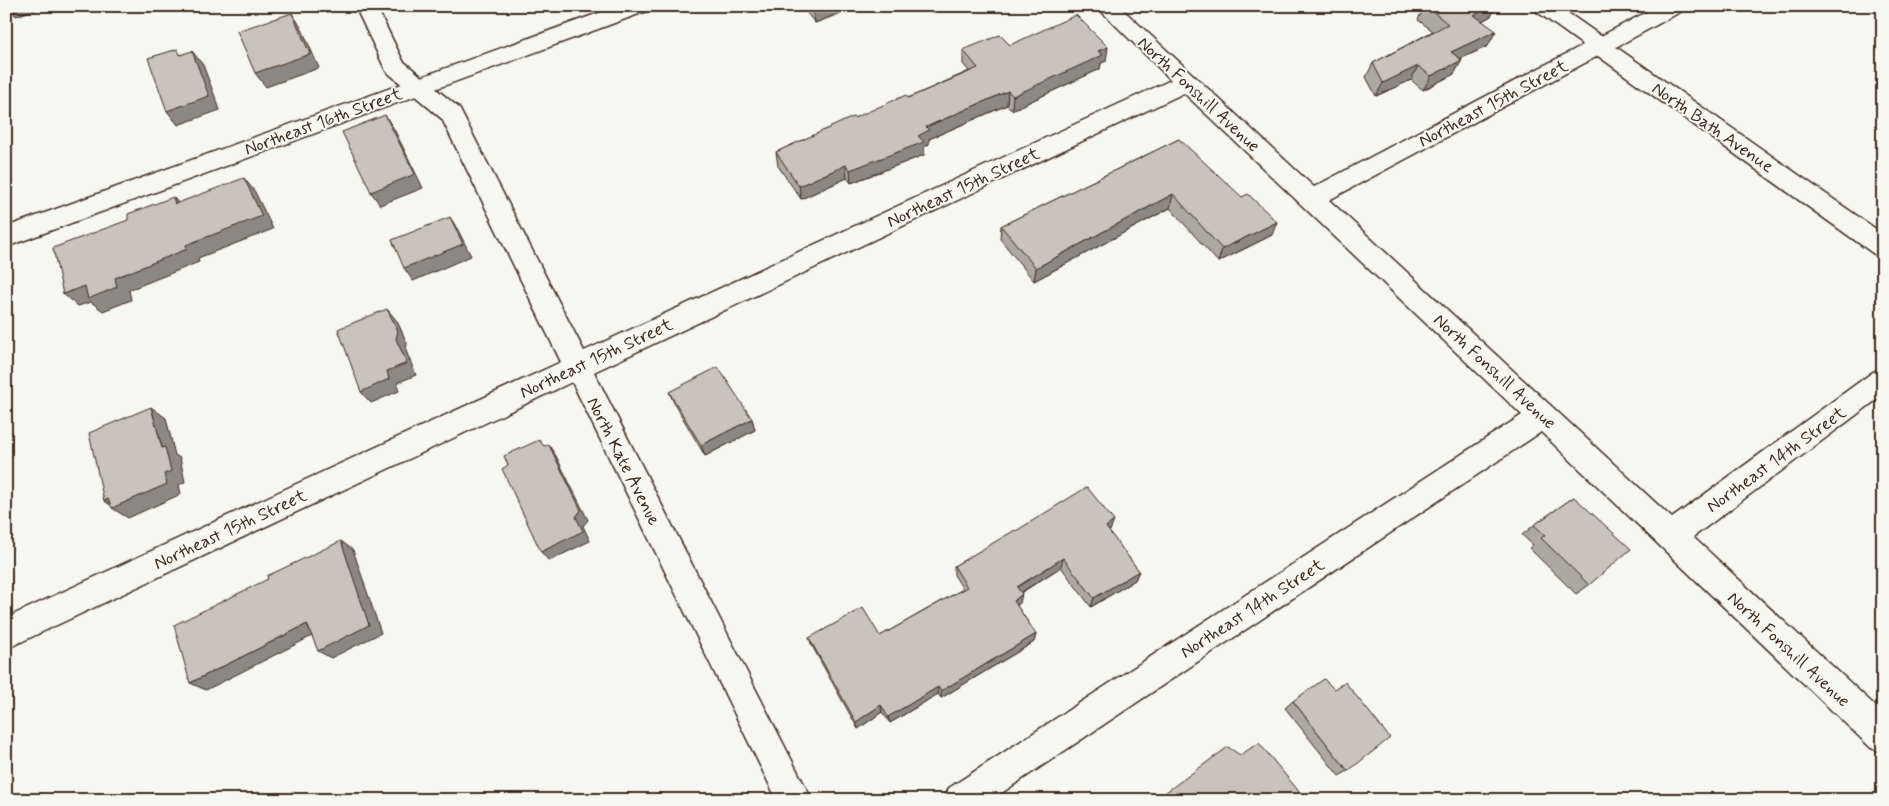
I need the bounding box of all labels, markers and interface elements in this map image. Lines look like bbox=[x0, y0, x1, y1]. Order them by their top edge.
street label: North Fonshill Avenue bbox=[1132, 31, 1265, 158]
street label: Northeast 15th Street bbox=[1415, 54, 1573, 153]
street label: North Bath Avenue bbox=[1647, 77, 1778, 179]
street label: Northeast 16th Street bbox=[241, 82, 406, 162]
street label: Northeast 15th Street bbox=[883, 142, 1044, 234]
street label: North Fonshill Avenue bbox=[1428, 308, 1561, 435]
street label: Northeast 15th Street bbox=[516, 313, 677, 405]
street label: North Kate Avenue bbox=[580, 393, 666, 530]
street label: Northeast 14th Street bbox=[1702, 401, 1852, 519]
street label: Northeast 15th Street bbox=[150, 484, 311, 576]
street label: Northeast 14th Street bbox=[1176, 553, 1330, 664]
street label: North Fonshill Avenue bbox=[1722, 586, 1855, 713]

